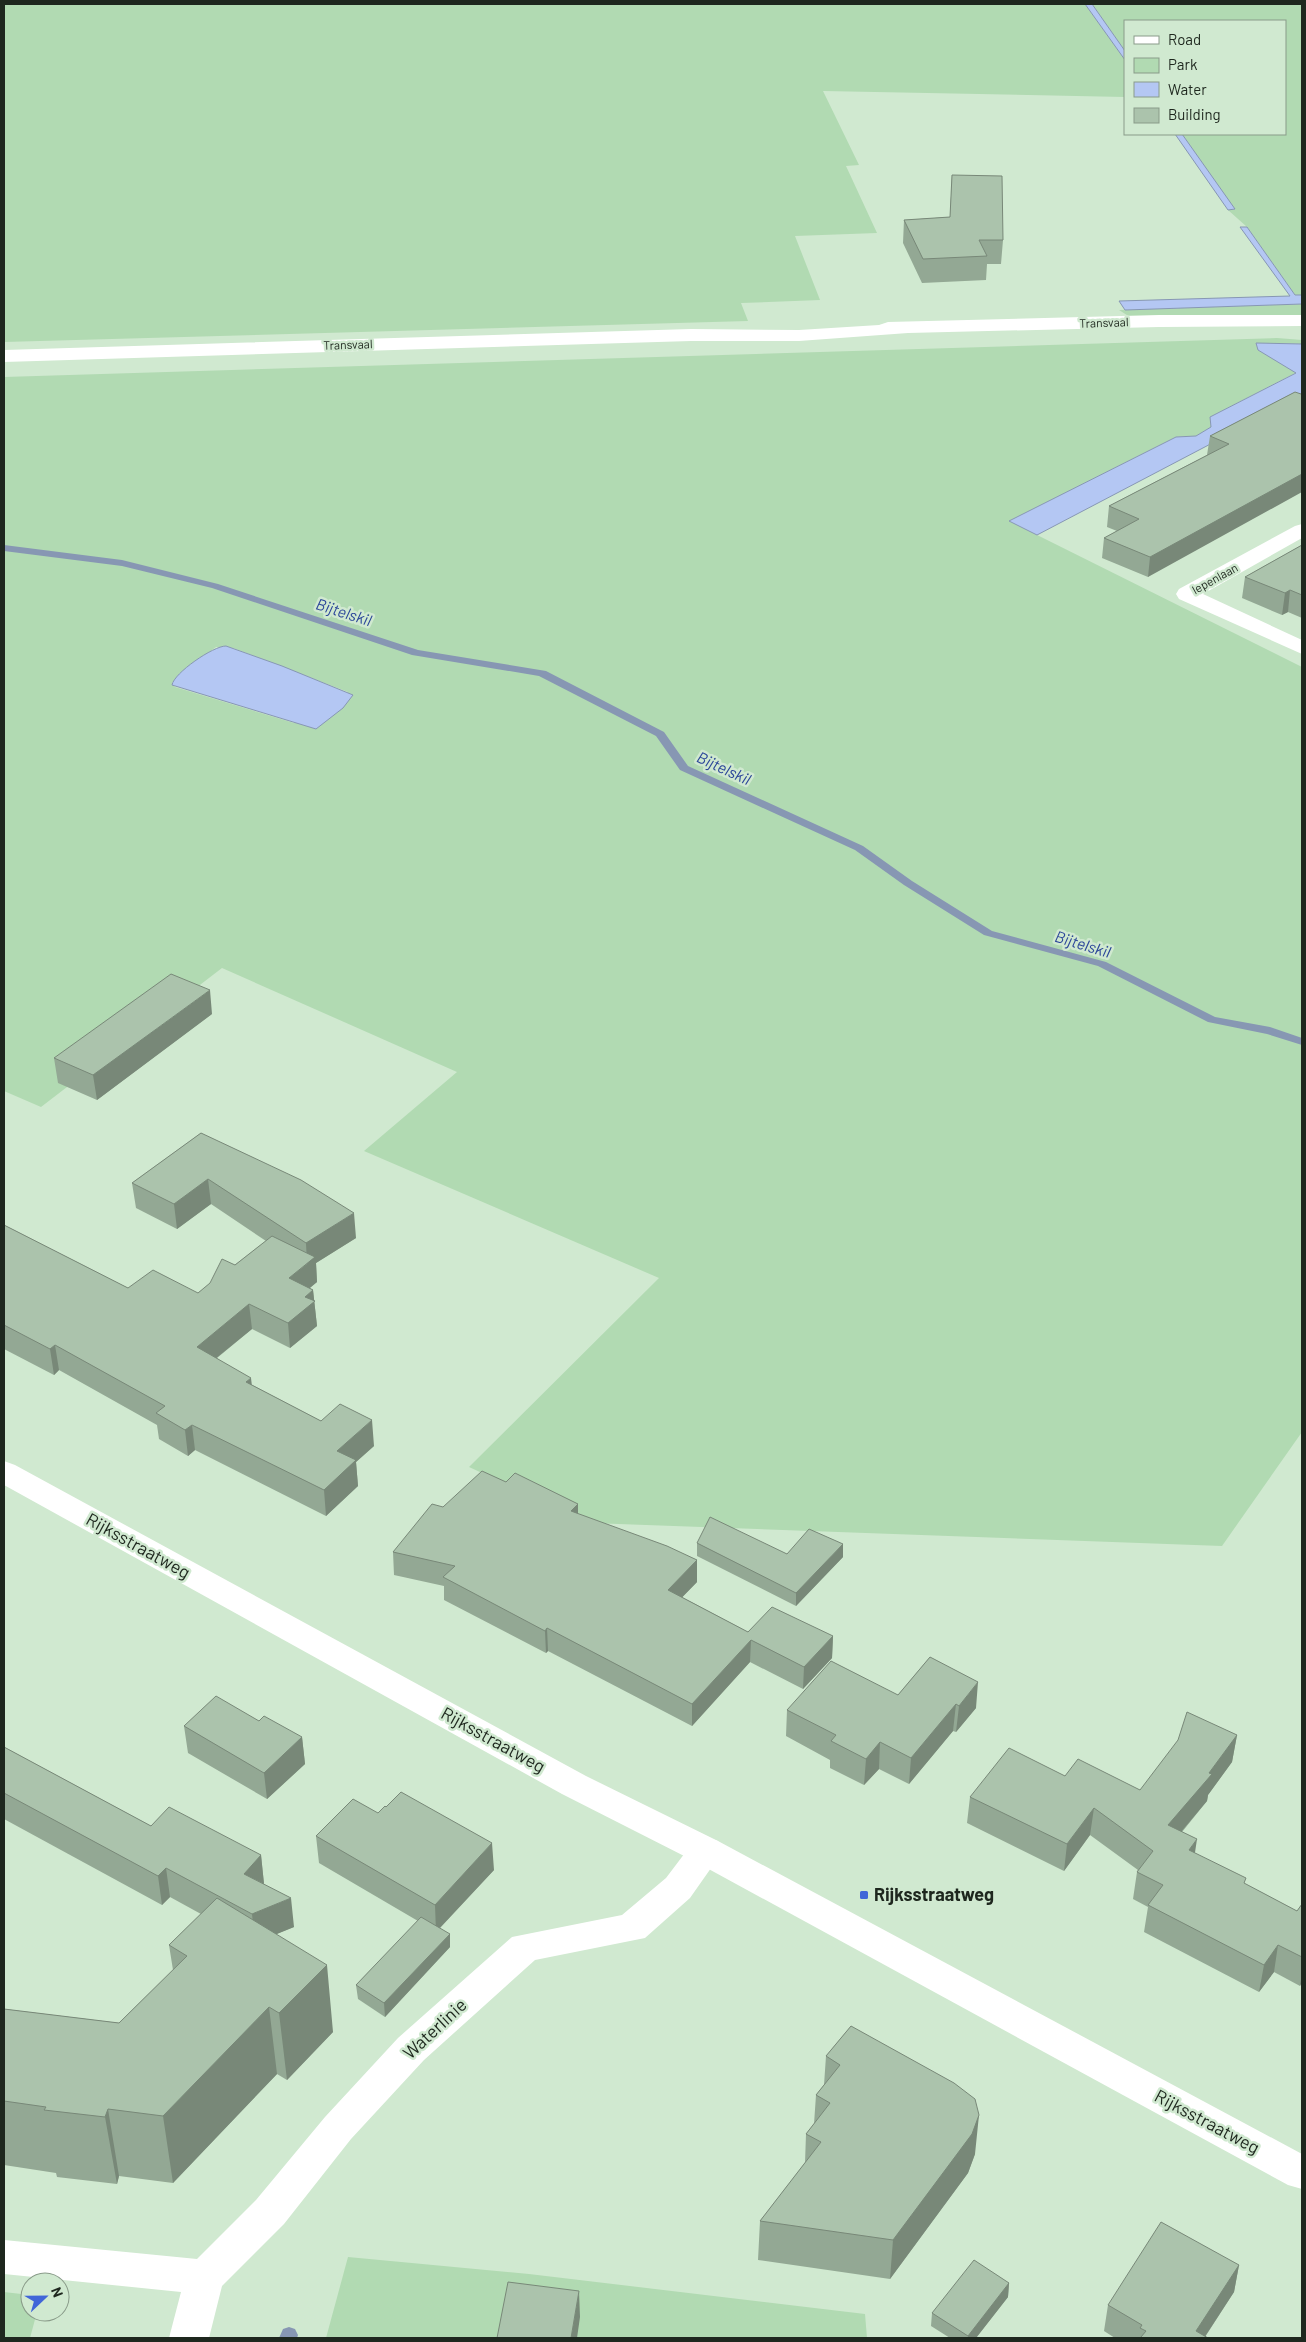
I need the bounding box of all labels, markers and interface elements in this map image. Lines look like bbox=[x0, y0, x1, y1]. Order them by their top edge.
legend bbox=[1124, 20, 1286, 135]
text: Road bbox=[1168, 30, 1201, 48]
text: Park bbox=[1168, 55, 1198, 73]
text: Water bbox=[1168, 80, 1207, 98]
text: Building bbox=[1168, 105, 1221, 123]
street label: Transvaal bbox=[1079, 314, 1129, 330]
street label: Transvaal bbox=[323, 336, 373, 352]
street label: Iepenlaan bbox=[1189, 560, 1240, 596]
water label: Bijtelskil bbox=[314, 594, 375, 630]
water label: Bijtelskil bbox=[694, 747, 755, 788]
water label: Bijtelskil bbox=[1053, 926, 1114, 961]
street label: Rijksstraatweg bbox=[82, 1507, 194, 1583]
street label: Rijksstraatweg bbox=[437, 1701, 549, 1777]
place label: Rijksstraatweg bbox=[874, 1883, 994, 1905]
marker: Rijksstraatweg bbox=[858, 1889, 870, 1901]
street label: Waterlinie bbox=[398, 1993, 471, 2063]
street label: Rijksstraatweg bbox=[1151, 2084, 1264, 2158]
north arrow bbox=[20, 2272, 70, 2322]
text: N bbox=[48, 2284, 67, 2299]

